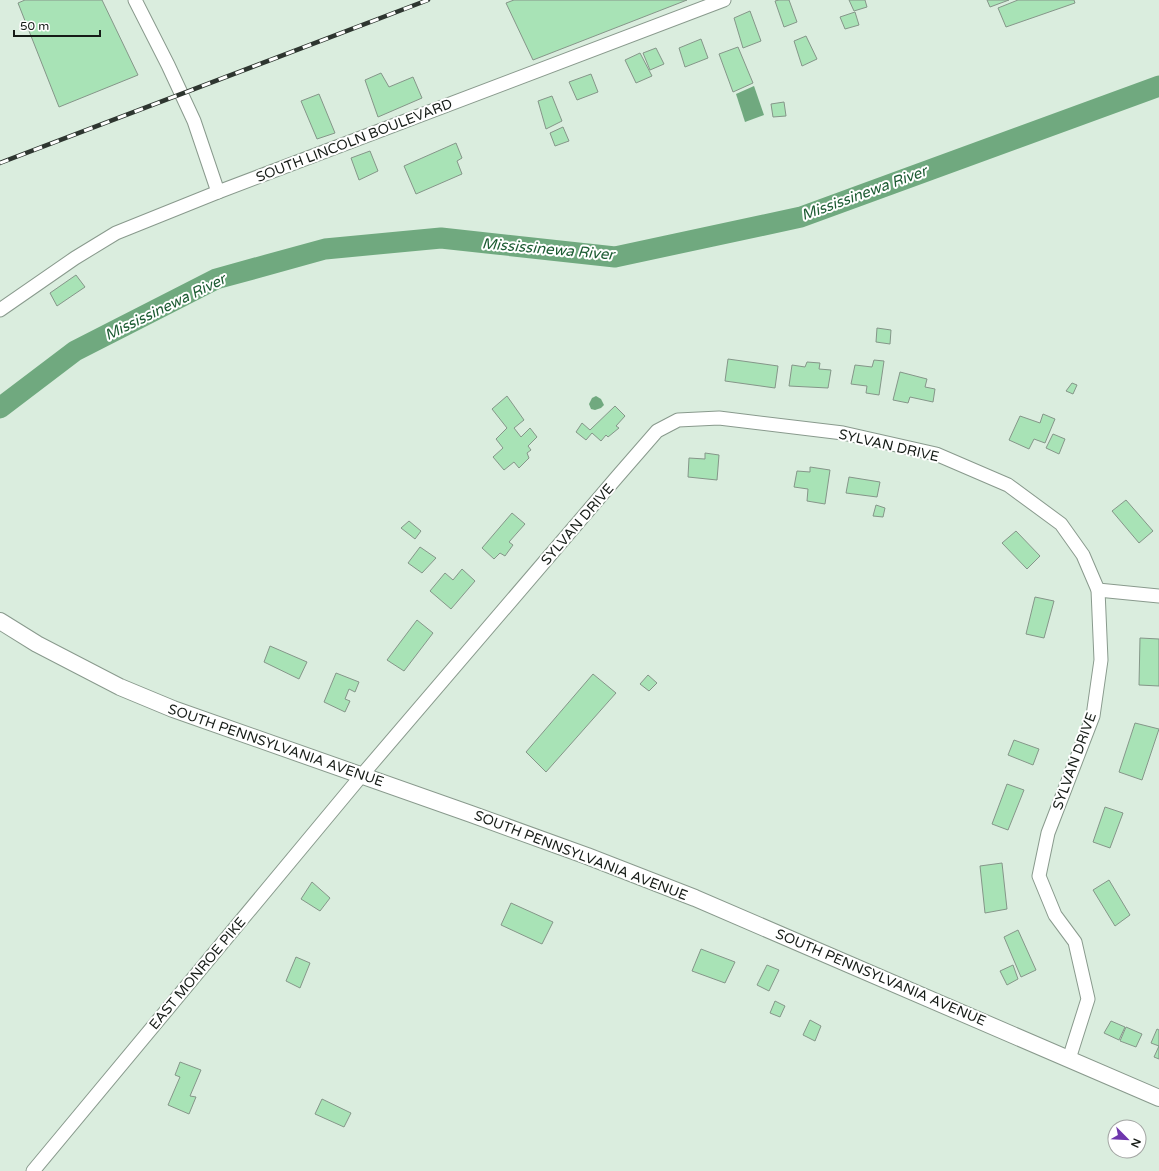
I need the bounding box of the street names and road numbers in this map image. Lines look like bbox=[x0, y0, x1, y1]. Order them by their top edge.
street label: SOUTH LINCOLN BOULEVARD bbox=[254, 95, 455, 186]
street label: SYLVAN DRIVE bbox=[837, 426, 941, 465]
street label: SYLVAN DRIVE bbox=[537, 480, 617, 569]
street label: SOUTH PENNSYLVANIA AVENUE bbox=[166, 700, 386, 791]
street label: SYLVAN DRIVE bbox=[1049, 710, 1100, 812]
street label: SOUTH PENNSYLVANIA AVENUE bbox=[472, 807, 690, 904]
street label: EAST MONROE PIKE bbox=[145, 914, 249, 1033]
street label: SOUTH PENNSYLVANIA AVENUE bbox=[773, 925, 989, 1030]

